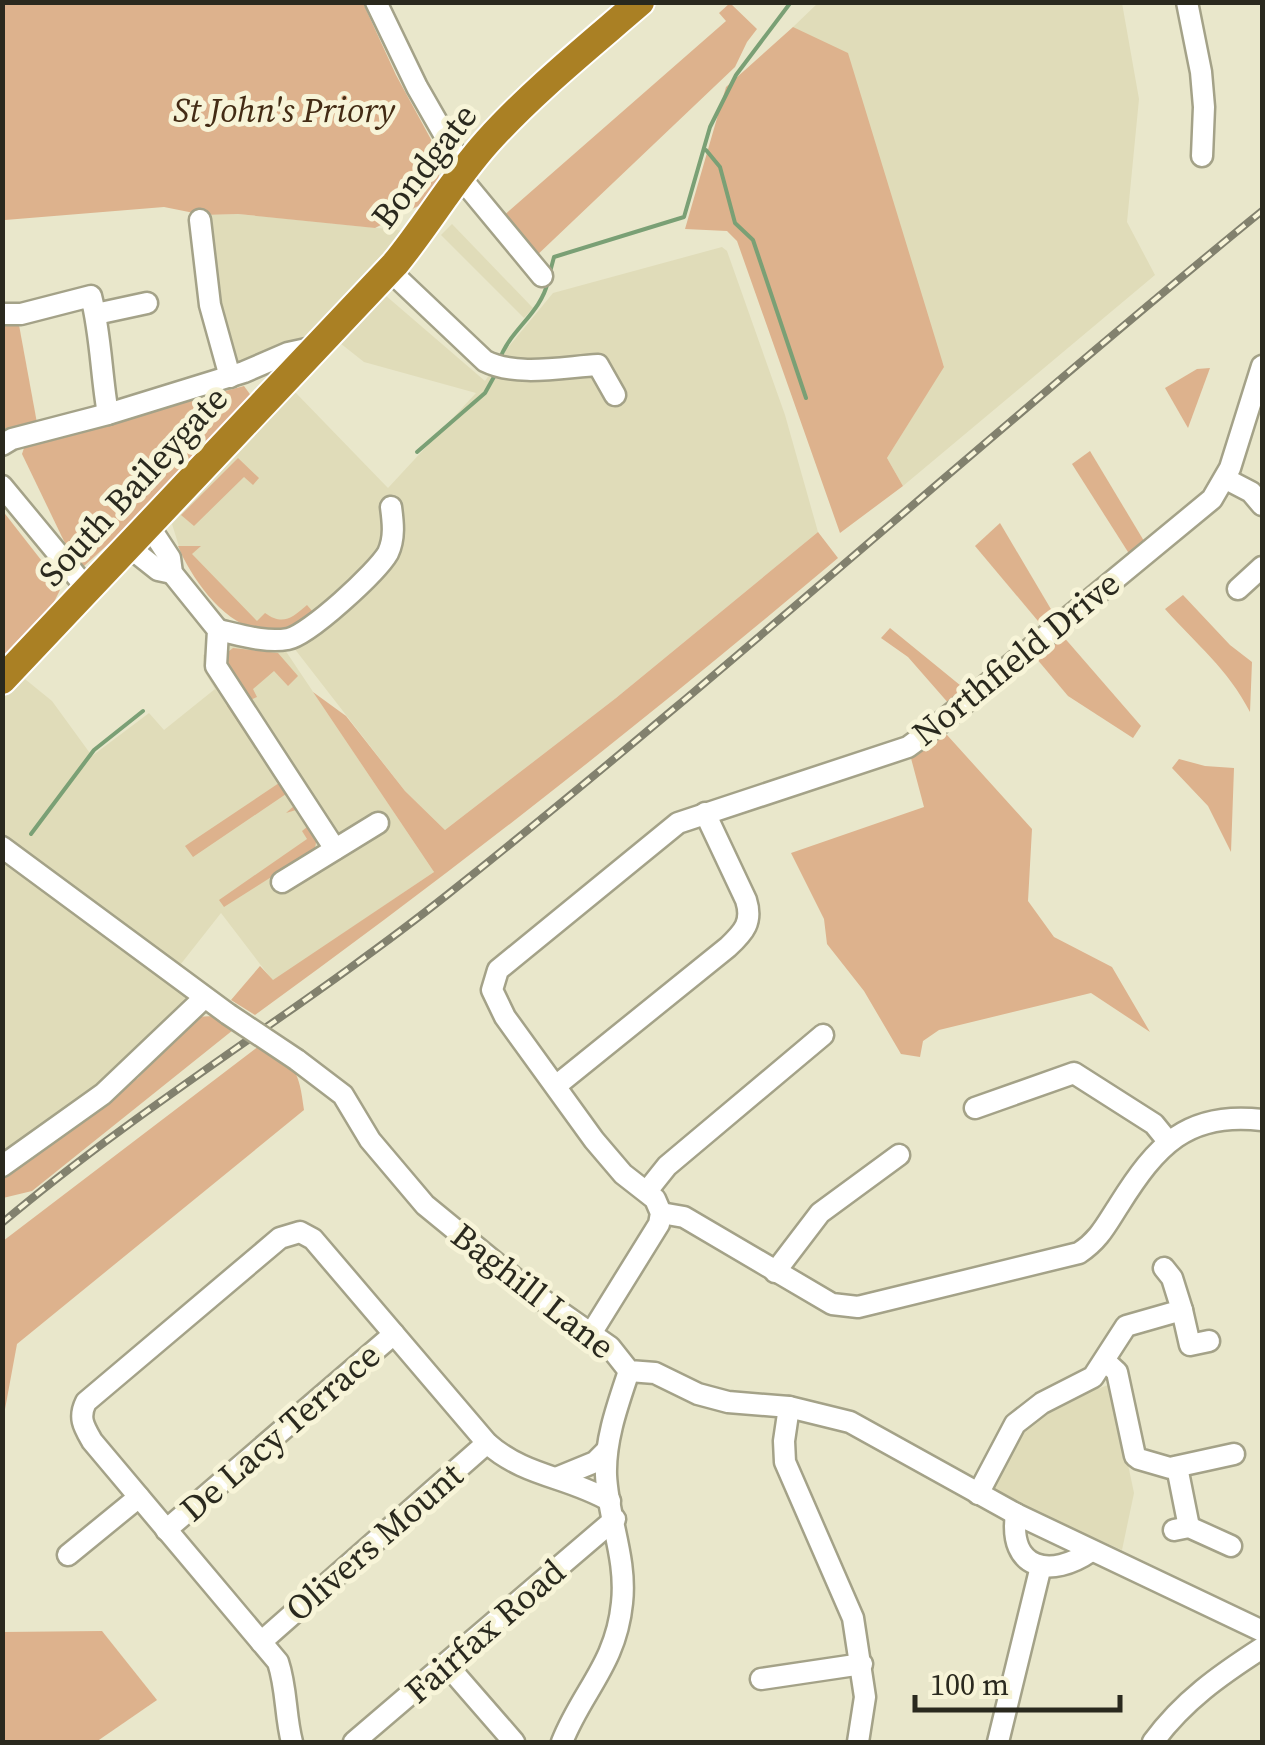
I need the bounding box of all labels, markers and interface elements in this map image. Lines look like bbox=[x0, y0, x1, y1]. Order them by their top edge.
park label: St John's Priory bbox=[173, 86, 396, 134]
street label: Bondgate bbox=[360, 94, 488, 238]
street label: South Baileygate bbox=[28, 375, 238, 597]
street label: Northfield Drive bbox=[902, 559, 1130, 757]
street label: Baghill Lane bbox=[441, 1212, 625, 1370]
street label: De Lacy Terrace bbox=[170, 1332, 390, 1532]
street label: Olivers Mount bbox=[275, 1451, 473, 1632]
street label: Fairfax Road bbox=[395, 1548, 576, 1714]
scale bar bbox=[915, 1650, 1120, 1712]
text: 100 m bbox=[930, 1664, 1009, 1705]

